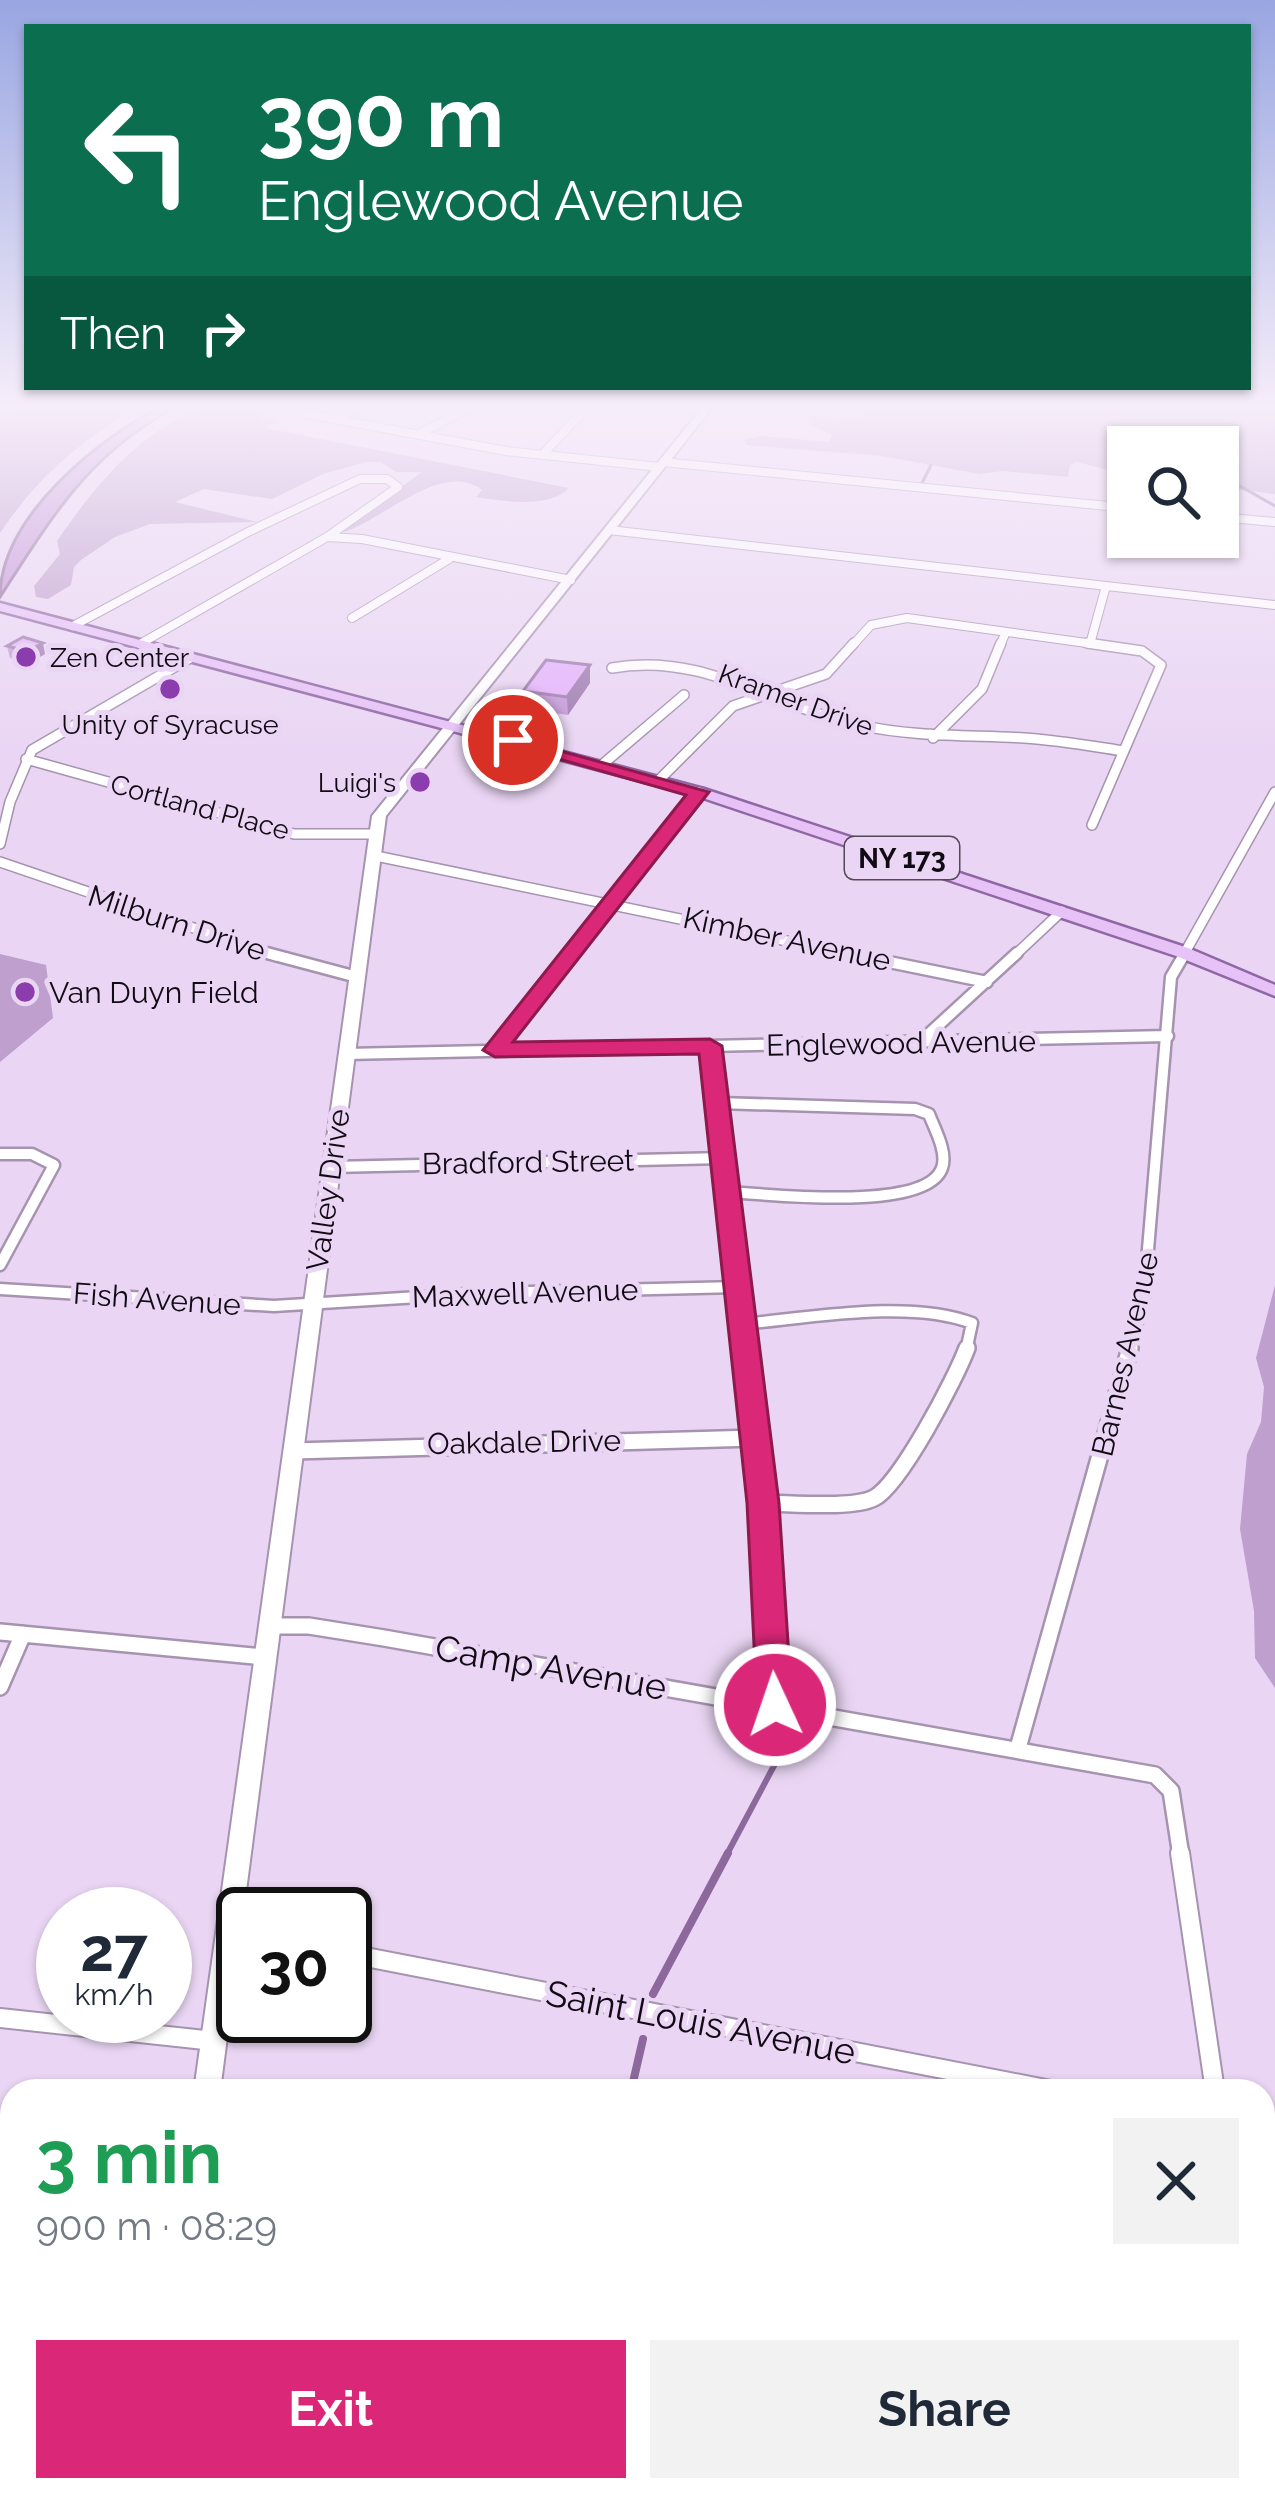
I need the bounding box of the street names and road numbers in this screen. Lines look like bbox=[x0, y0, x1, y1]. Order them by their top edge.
street label: Kramer Drive bbox=[714, 658, 878, 742]
street label: Cortland Place bbox=[107, 768, 293, 846]
road number: NY 173 bbox=[845, 837, 959, 879]
street label: Milburn Drive bbox=[84, 878, 270, 968]
street label: Kimber Avenue bbox=[680, 900, 894, 978]
street label: Englewood Avenue bbox=[766, 1023, 1036, 1063]
street label: Valley Drive bbox=[299, 1107, 357, 1273]
street label: Bradford Street bbox=[422, 1143, 634, 1181]
street label: Barnes Avenue bbox=[1085, 1249, 1165, 1459]
street label: Maxwell Avenue bbox=[411, 1272, 639, 1314]
street label: Fish Avenue bbox=[72, 1276, 242, 1322]
street label: Oakdale Drive bbox=[427, 1423, 621, 1461]
street label: Camp Avenue bbox=[432, 1626, 670, 1708]
street label: Saint Louis Avenue bbox=[543, 1971, 859, 2073]

